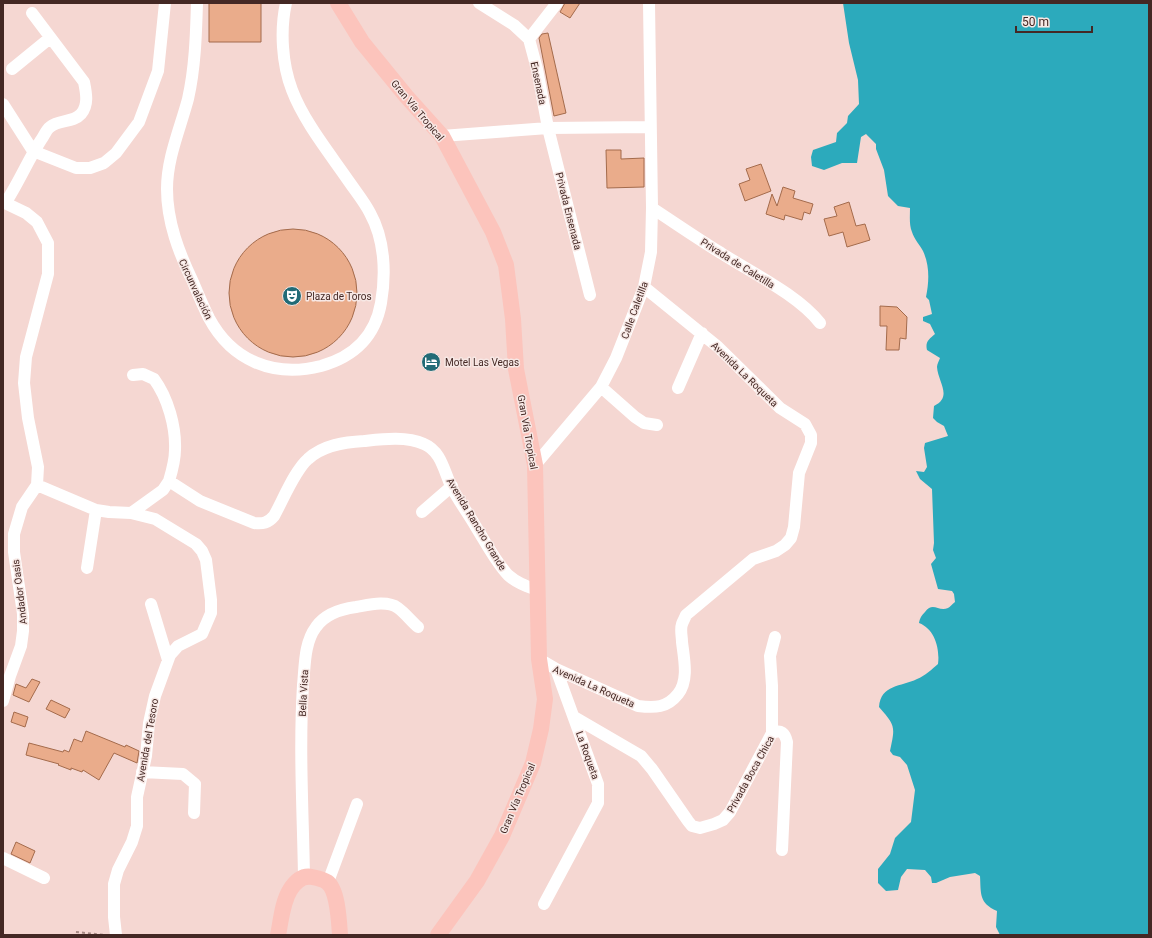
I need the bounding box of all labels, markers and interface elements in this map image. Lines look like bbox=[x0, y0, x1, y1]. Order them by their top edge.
scale bar bbox=[1016, 8, 1092, 34]
text: 50 m bbox=[1022, 15, 1049, 29]
street label: Ensenada bbox=[529, 61, 548, 106]
street label: Gran Vía Tropical bbox=[389, 78, 446, 143]
street label: Privada Ensenada bbox=[554, 171, 583, 251]
street label: Privada de Caletilla bbox=[699, 236, 777, 291]
street label: Circunvalación bbox=[177, 257, 214, 321]
street label: Calle Caletilla bbox=[619, 280, 650, 340]
theatre icon: Plaza de Toros bbox=[281, 285, 303, 307]
place label: Plaza de Toros bbox=[306, 291, 372, 302]
street label: Avenida La Roqueta bbox=[709, 340, 780, 409]
hotel icon: Motel Las Vegas bbox=[420, 351, 442, 373]
place label: Motel Las Vegas bbox=[445, 357, 519, 368]
street label: Gran Vía Tropical bbox=[516, 394, 540, 470]
street label: Avenida Rancho Grande bbox=[445, 476, 509, 572]
street label: Andador Oasis bbox=[10, 559, 29, 625]
street label: Avenida La Roqueta bbox=[551, 663, 636, 709]
street label: Bella Vista bbox=[297, 669, 310, 717]
street label: Avenida del Tesoro bbox=[135, 697, 160, 782]
street label: La Roqueta bbox=[574, 730, 601, 781]
street label: Privada Boca Chica bbox=[725, 734, 776, 815]
street label: Gran Vía Tropical bbox=[498, 761, 537, 835]

